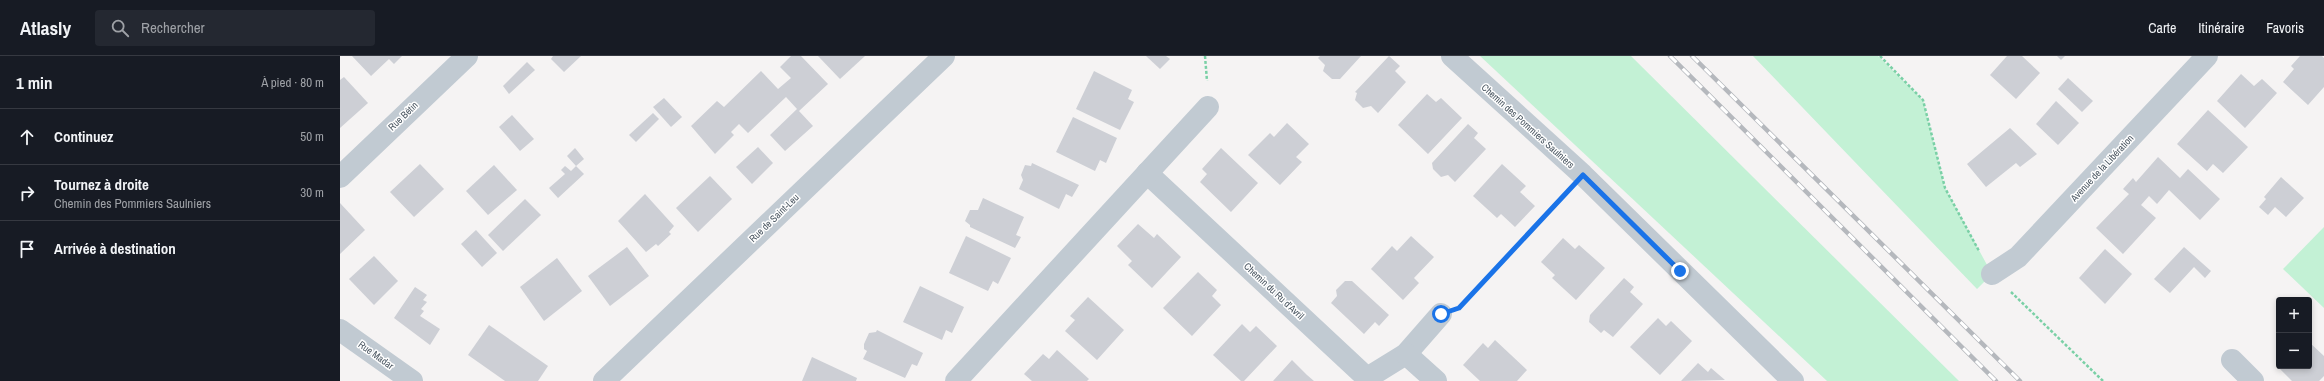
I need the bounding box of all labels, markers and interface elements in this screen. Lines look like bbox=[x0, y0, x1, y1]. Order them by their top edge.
search box bbox=[95, 10, 375, 46]
text: Atlasly bbox=[20, 15, 71, 41]
icon: search bbox=[109, 17, 131, 39]
text: Rechercher bbox=[141, 17, 205, 38]
text: Carte bbox=[2148, 19, 2176, 37]
text: Itinéraire bbox=[2198, 19, 2244, 37]
text: Favoris bbox=[2266, 19, 2304, 37]
text: 1 min bbox=[16, 71, 52, 94]
text: À pied · 80 m bbox=[261, 74, 324, 91]
street label: Chemin des Pommiers Saulniers bbox=[1479, 81, 1577, 171]
street label: Rue Bétin bbox=[385, 99, 421, 133]
icon: ahead bbox=[16, 126, 38, 148]
text: Continuez bbox=[54, 126, 113, 147]
text: 50 m bbox=[300, 128, 324, 145]
street label: Avenue de la Libération bbox=[2067, 132, 2136, 205]
text: Tournez à droite bbox=[54, 174, 149, 195]
icon: right bbox=[16, 182, 38, 204]
text: 30 m bbox=[300, 184, 324, 201]
street label: Rue de Saint-Leu bbox=[746, 191, 802, 245]
text: Chemin des Pommiers Saulniers bbox=[54, 195, 211, 212]
icon: arrive bbox=[16, 238, 38, 260]
text: Arrivée à destination bbox=[54, 238, 176, 259]
street label: Chemin du Ru d'Avril bbox=[1241, 260, 1307, 322]
route end bbox=[1671, 262, 1689, 280]
map controls bbox=[2276, 297, 2312, 369]
button: + bbox=[2276, 297, 2312, 333]
route start bbox=[1432, 305, 1450, 323]
button: − bbox=[2276, 333, 2312, 369]
street label: Rue Madar bbox=[356, 338, 396, 372]

